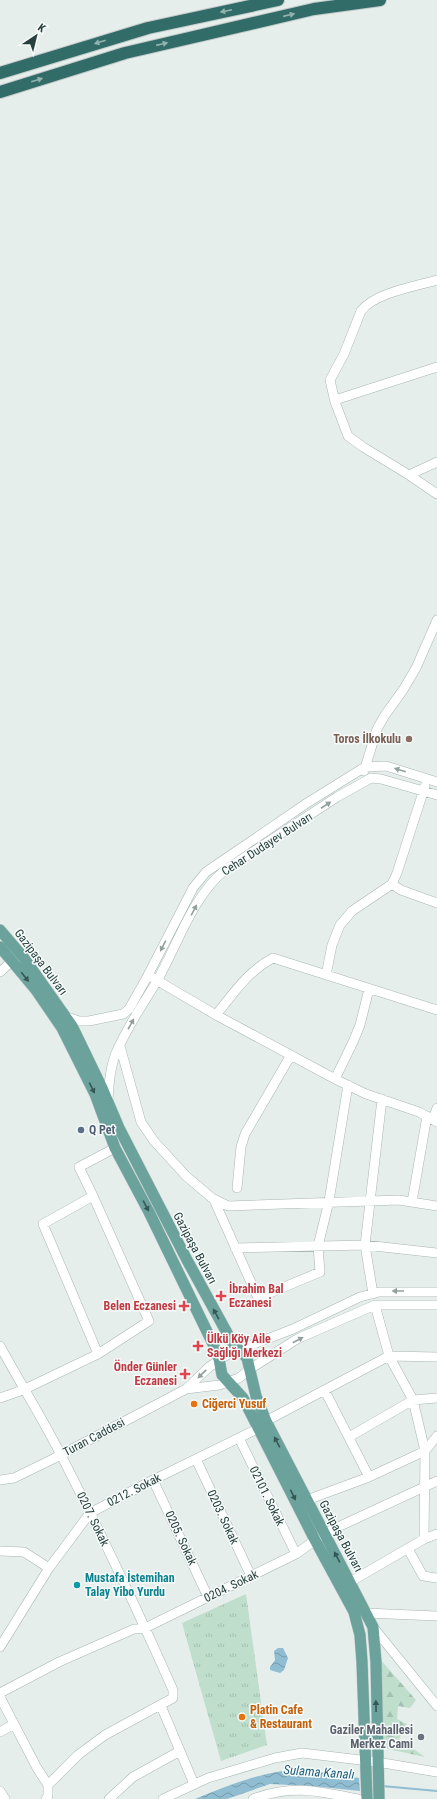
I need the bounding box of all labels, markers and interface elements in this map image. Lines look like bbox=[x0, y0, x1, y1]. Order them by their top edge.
one-way arrow bbox=[220, 9, 232, 15]
one-way arrow bbox=[283, 11, 295, 17]
north arrow bbox=[16, 16, 56, 56]
text: K bbox=[35, 21, 48, 36]
one-way arrow bbox=[94, 39, 106, 45]
one-way arrow bbox=[156, 41, 168, 47]
one-way arrow bbox=[32, 77, 44, 83]
place label: Toros İlkokulu bbox=[333, 731, 401, 746]
marker: Toros İlkokulu bbox=[404, 734, 414, 744]
one-way arrow bbox=[393, 767, 405, 773]
one-way arrow bbox=[320, 801, 332, 808]
street label: Cehar Dudayev Bulvarı bbox=[219, 809, 315, 879]
one-way arrow bbox=[191, 904, 197, 916]
street label: Gazipaşa Bulvarı bbox=[12, 926, 70, 998]
one-way arrow bbox=[160, 940, 166, 952]
one-way arrow bbox=[21, 972, 29, 982]
one-way arrow bbox=[128, 1018, 134, 1030]
one-way arrow bbox=[89, 1082, 95, 1094]
place label: Q Pet bbox=[89, 1123, 115, 1137]
marker: Q Pet bbox=[76, 1125, 86, 1135]
one-way arrow bbox=[143, 1200, 149, 1212]
street label: Gazipaşa Bulvarı bbox=[170, 1210, 220, 1286]
place label: İbrahim Bal Eczanesi bbox=[229, 1281, 284, 1310]
one-way arrow bbox=[391, 1288, 404, 1294]
marker: İbrahim Bal Eczanesi bbox=[216, 1291, 226, 1301]
place label: Belen Eczanesi bbox=[104, 1299, 176, 1313]
marker: Belen Eczanesi bbox=[179, 1301, 189, 1311]
one-way arrow bbox=[213, 1308, 219, 1319]
place label: Ülkü Köy Aile Sağlığı Merkezi bbox=[207, 1331, 282, 1360]
one-way arrow bbox=[292, 1337, 303, 1343]
marker: Ülkü Köy Aile Sağlığı Merkezi bbox=[192, 1340, 204, 1352]
place label: Önder Günler Eczanesi bbox=[114, 1359, 177, 1388]
marker: Önder Günler Eczanesi bbox=[180, 1369, 190, 1379]
one-way arrow bbox=[197, 1369, 207, 1378]
place label: Ciğerci Yusuf bbox=[202, 1397, 266, 1411]
marker: Ciğerci Yusuf bbox=[189, 1399, 199, 1409]
street label: Turan Caddesi bbox=[61, 1415, 127, 1459]
one-way arrow bbox=[273, 1436, 280, 1448]
street label: 02101. Sokak bbox=[247, 1464, 288, 1529]
street label: 0212. Sokak bbox=[105, 1470, 164, 1510]
street label: 0203. Sokak bbox=[204, 1488, 242, 1547]
one-way arrow bbox=[290, 1489, 296, 1500]
street label: 0207. Sokak bbox=[74, 1490, 112, 1549]
street label: Gazipaşa Bulvarı bbox=[316, 1498, 366, 1574]
street label: 0205. Sokak bbox=[162, 1509, 200, 1568]
one-way arrow bbox=[334, 1551, 340, 1563]
street label: 0204. Sokak bbox=[202, 1567, 261, 1605]
place label: Mustafa İstemihan Talay Yibo Yurdu bbox=[85, 1570, 175, 1599]
marker: Mustafa İstemihan Talay Yibo Yurdu bbox=[72, 1580, 82, 1590]
one-way arrow bbox=[373, 1699, 379, 1712]
place label: Platin Cafe & Restaurant bbox=[250, 1703, 312, 1731]
marker: Platin Cafe & Restaurant bbox=[237, 1712, 247, 1722]
place label: Gaziler Mahallesi Merkez Cami bbox=[330, 1723, 413, 1751]
marker: Gaziler Mahallesi Merkez Cami bbox=[416, 1732, 426, 1742]
water label: Sulama Kanalı bbox=[283, 1762, 355, 1782]

